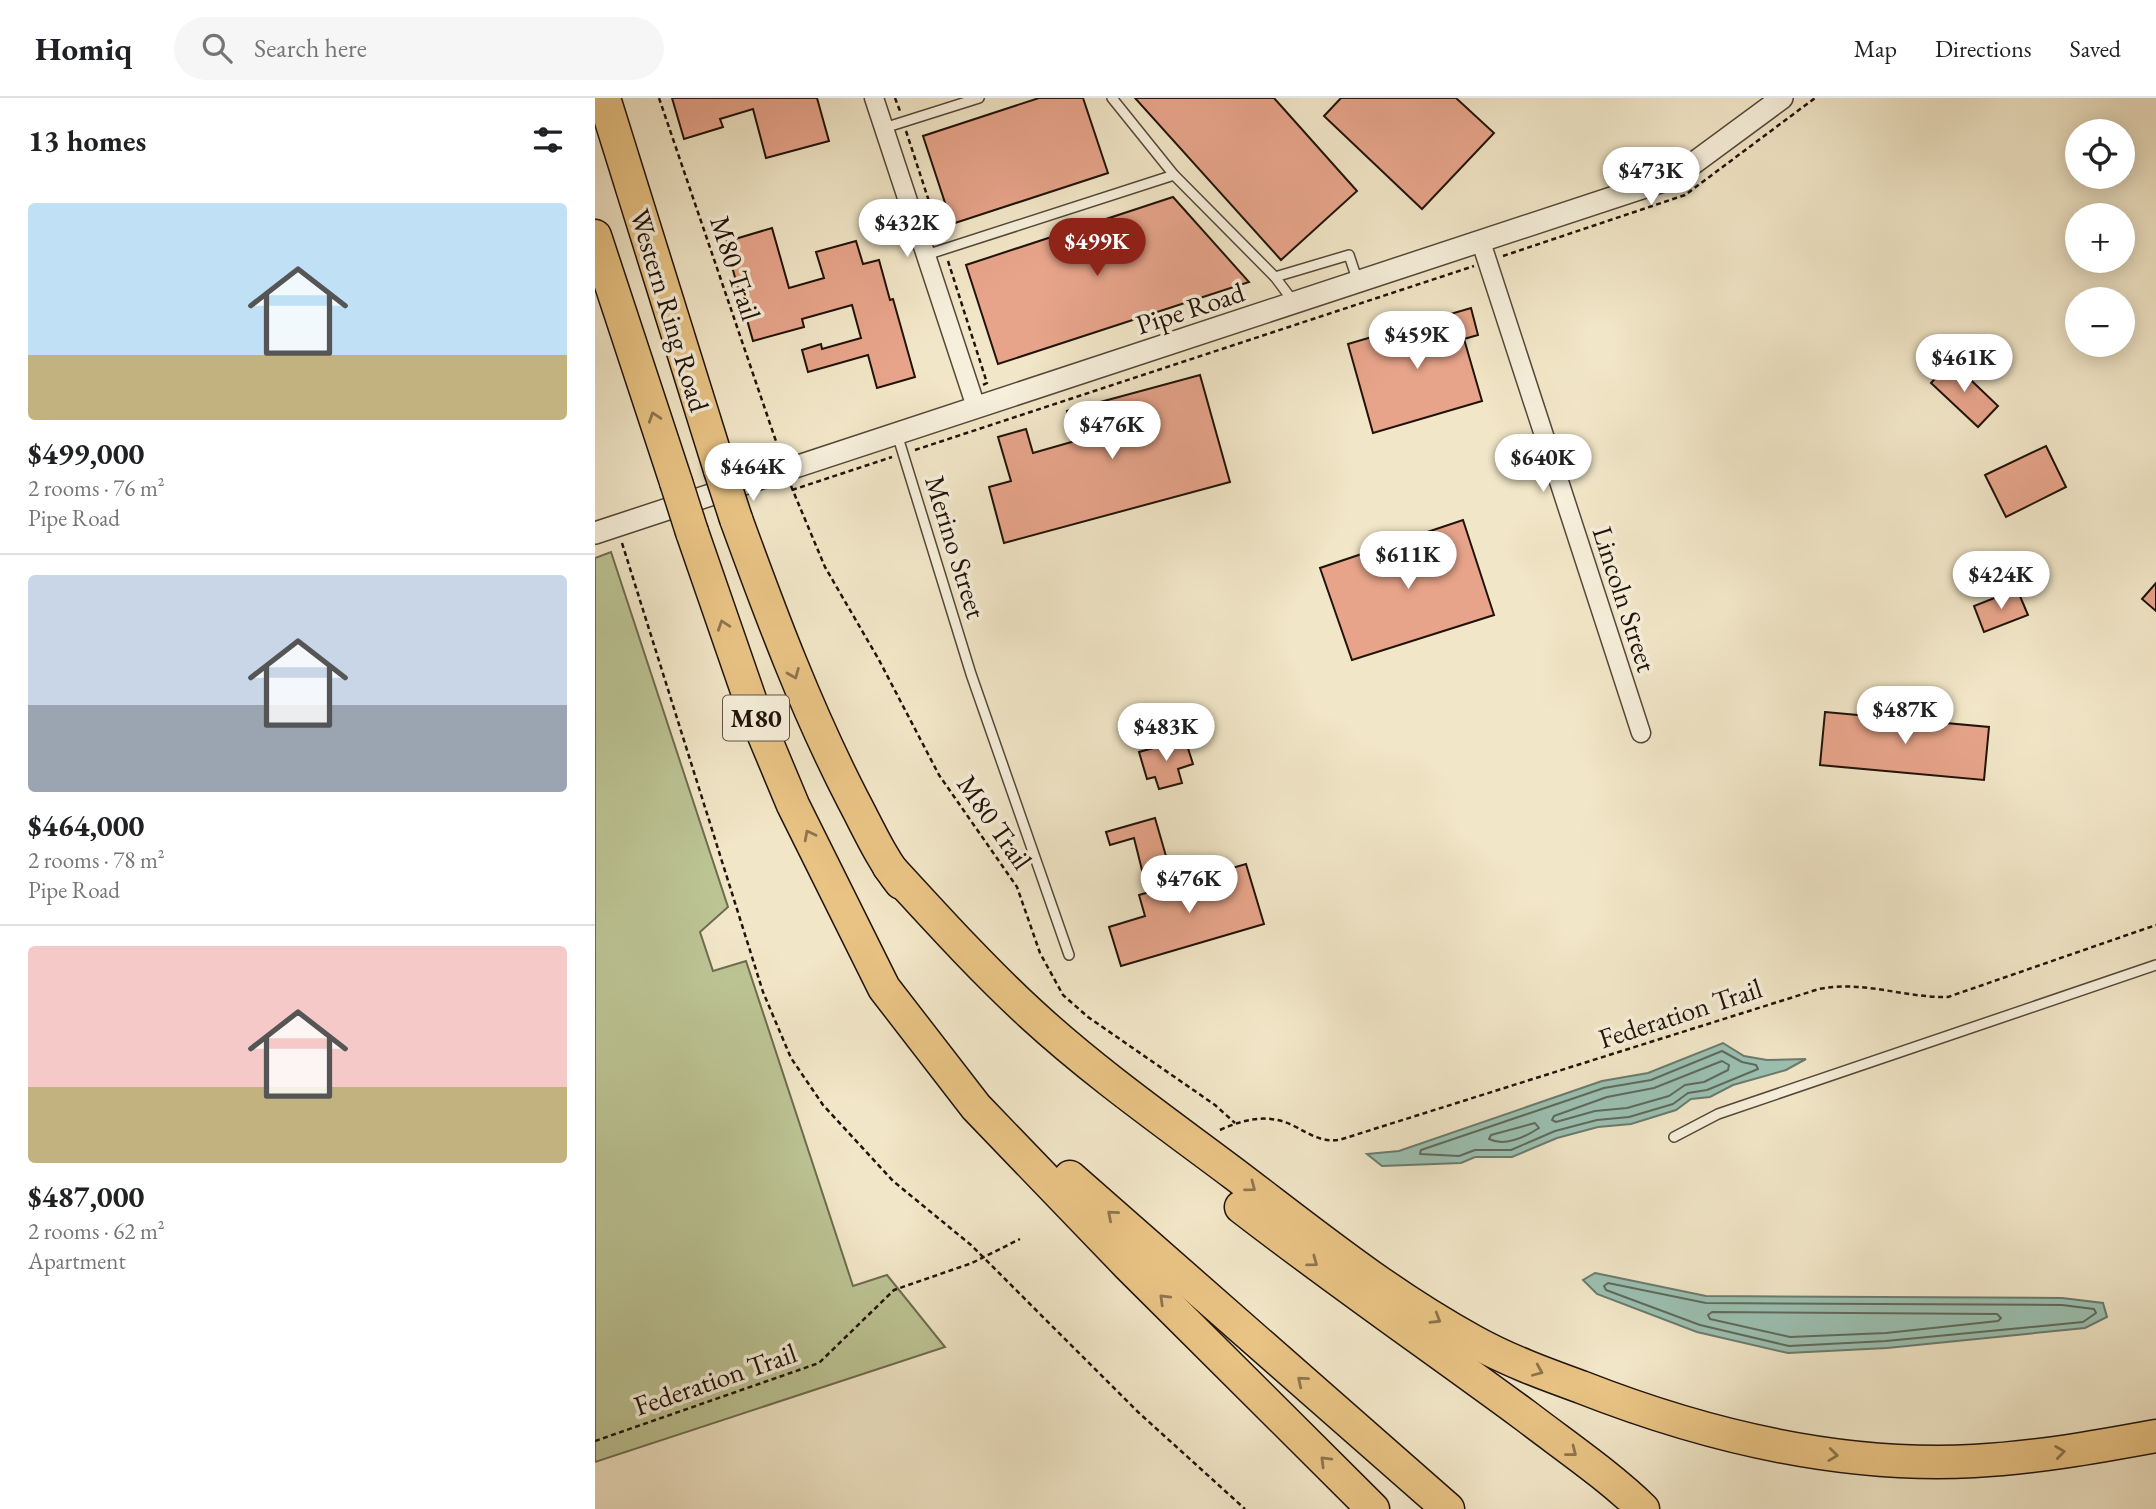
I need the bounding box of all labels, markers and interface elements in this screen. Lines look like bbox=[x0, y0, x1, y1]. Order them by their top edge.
search box bbox=[174, 17, 664, 80]
text: Homiq bbox=[35, 27, 132, 70]
icon: search bbox=[198, 29, 236, 67]
text: Search here bbox=[254, 31, 367, 65]
text: Map bbox=[1854, 33, 1897, 64]
text: Directions bbox=[1935, 33, 2032, 64]
text: Saved bbox=[2070, 33, 2121, 64]
map controls bbox=[2065, 119, 2135, 357]
button: locate bbox=[2065, 119, 2135, 189]
text: 13 homes bbox=[28, 121, 146, 160]
icon: filters bbox=[529, 121, 567, 159]
pin: $473K bbox=[1602, 148, 1700, 207]
text: $473K bbox=[1619, 155, 1683, 185]
pin: $432K bbox=[858, 200, 956, 259]
button: + bbox=[2065, 203, 2135, 273]
street label: Western Ring Road bbox=[622, 204, 718, 417]
text: $432K bbox=[875, 207, 939, 237]
street label: M80 Trail bbox=[702, 211, 770, 325]
pin: $499K bbox=[1048, 218, 1146, 278]
text: $499K bbox=[1065, 226, 1129, 256]
icon: home bbox=[235, 248, 361, 374]
street label: Pipe Road bbox=[1131, 273, 1250, 342]
button: − bbox=[2065, 287, 2135, 357]
pin: $459K bbox=[1368, 312, 1466, 371]
text: $459K bbox=[1385, 319, 1449, 349]
pin: $461K bbox=[1915, 334, 2013, 394]
text: $461K bbox=[1932, 342, 1996, 372]
pin: $476K bbox=[1063, 402, 1161, 461]
text: $476K bbox=[1080, 409, 1144, 439]
one-way arrow bbox=[648, 412, 663, 424]
text: $499,000 bbox=[28, 434, 144, 473]
pin: $640K bbox=[1494, 434, 1592, 494]
text: $640K bbox=[1511, 442, 1575, 472]
pin: $464K bbox=[704, 444, 802, 503]
text: $464K bbox=[721, 451, 785, 481]
street label: Merino Street bbox=[917, 471, 995, 623]
text: 2 rooms · 76 m² bbox=[28, 473, 165, 503]
text: Pipe Road bbox=[28, 503, 120, 533]
street label: Lincoln Street bbox=[1585, 522, 1665, 677]
pin: $611K bbox=[1359, 532, 1457, 591]
text: $611K bbox=[1376, 539, 1440, 569]
pin: $424K bbox=[1952, 552, 2050, 611]
text: $424K bbox=[1969, 559, 2033, 589]
one-way arrow bbox=[717, 619, 731, 631]
icon: home bbox=[235, 620, 361, 746]
one-way arrow bbox=[786, 668, 800, 680]
pin: $487K bbox=[1856, 686, 1954, 746]
text: $487K bbox=[1873, 694, 1937, 724]
road number: M80 bbox=[723, 696, 789, 740]
pin: $483K bbox=[1117, 704, 1215, 763]
text: $483K bbox=[1134, 711, 1198, 741]
street label: M80 Trail bbox=[949, 768, 1041, 877]
text: $464,000 bbox=[28, 806, 144, 845]
one-way arrow bbox=[803, 830, 817, 842]
text: 2 rooms · 78 m² bbox=[28, 845, 165, 875]
pin: $476K bbox=[1140, 856, 1238, 915]
text: $476K bbox=[1157, 863, 1221, 893]
text: Pipe Road bbox=[28, 875, 120, 905]
street label: Federation Trail bbox=[1594, 970, 1767, 1056]
icon: home bbox=[235, 991, 361, 1117]
text: $487,000 bbox=[28, 1177, 144, 1216]
one-way arrow bbox=[1243, 1179, 1256, 1191]
one-way arrow bbox=[1108, 1211, 1121, 1223]
text: 2 rooms · 62 m² bbox=[28, 1216, 165, 1246]
text: Apartment bbox=[28, 1246, 126, 1276]
one-way arrow bbox=[1305, 1254, 1318, 1267]
one-way arrow bbox=[1159, 1295, 1172, 1308]
one-way arrow bbox=[1428, 1311, 1441, 1324]
street label: Federation Trail bbox=[629, 1334, 801, 1424]
one-way arrow bbox=[1532, 1362, 1544, 1376]
one-way arrow bbox=[1298, 1377, 1311, 1389]
one-way arrow bbox=[1564, 1444, 1577, 1456]
one-way arrow bbox=[2054, 1445, 2066, 1460]
one-way arrow bbox=[1827, 1448, 1839, 1463]
one-way arrow bbox=[1320, 1456, 1333, 1469]

